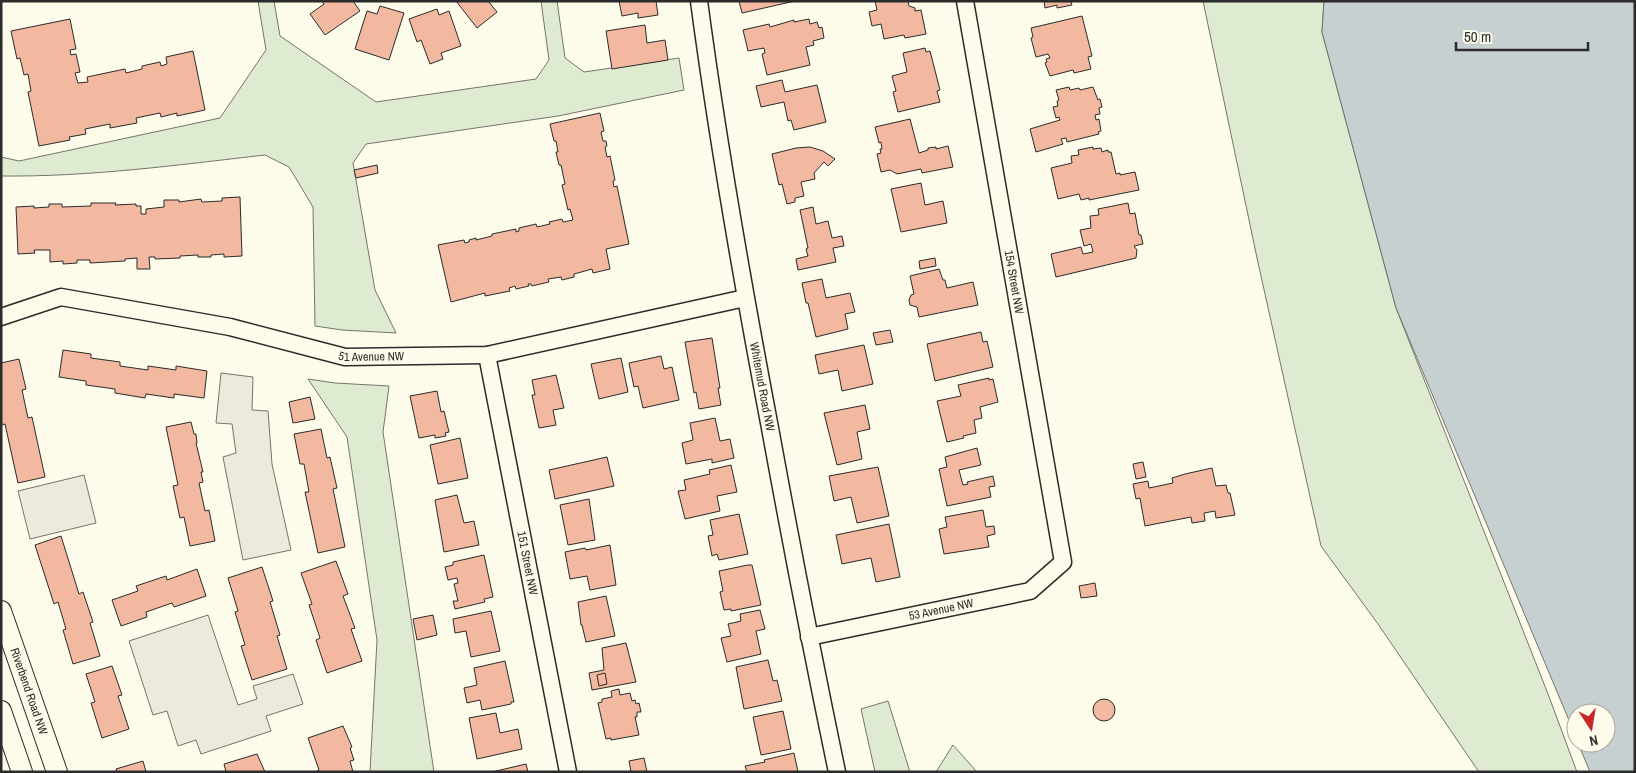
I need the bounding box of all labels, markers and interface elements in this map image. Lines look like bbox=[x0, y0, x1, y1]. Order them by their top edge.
scale bar bbox=[1456, 20, 1588, 52]
text: 50 m bbox=[1464, 26, 1491, 47]
street label: 154 Street NW bbox=[1001, 249, 1028, 316]
street label: Whitemud Road NW bbox=[746, 341, 779, 433]
street label: 51 Avenue NW bbox=[337, 348, 405, 365]
street label: 151 Street NW bbox=[513, 530, 542, 597]
street label: 53 Avenue NW bbox=[907, 595, 976, 624]
street label: Riverbend Road NW bbox=[6, 646, 52, 738]
north arrow bbox=[1566, 703, 1616, 753]
text: N bbox=[1588, 731, 1600, 750]

